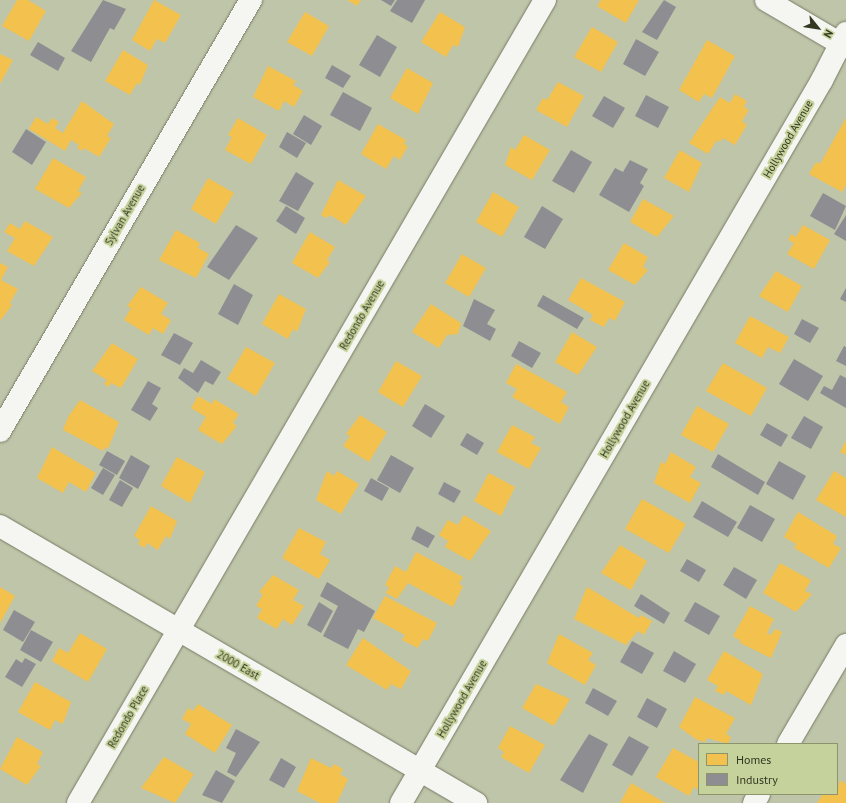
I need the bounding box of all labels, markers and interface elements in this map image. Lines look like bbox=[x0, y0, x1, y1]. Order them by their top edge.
north arrow bbox=[798, 8, 838, 48]
text: N bbox=[821, 27, 836, 41]
street label: Hollywood Avenue bbox=[760, 98, 816, 180]
street label: Sylvan Avenue bbox=[102, 182, 148, 248]
street label: Redondo Avenue bbox=[337, 278, 387, 352]
street label: Hollywood Avenue bbox=[597, 378, 653, 460]
street label: 2000 East bbox=[215, 648, 261, 682]
street label: Hollywood Avenue bbox=[434, 658, 490, 740]
street label: Redondo Place bbox=[105, 684, 151, 750]
legend bbox=[698, 743, 838, 795]
text: Homes bbox=[736, 752, 771, 767]
text: Industry bbox=[736, 772, 778, 787]

